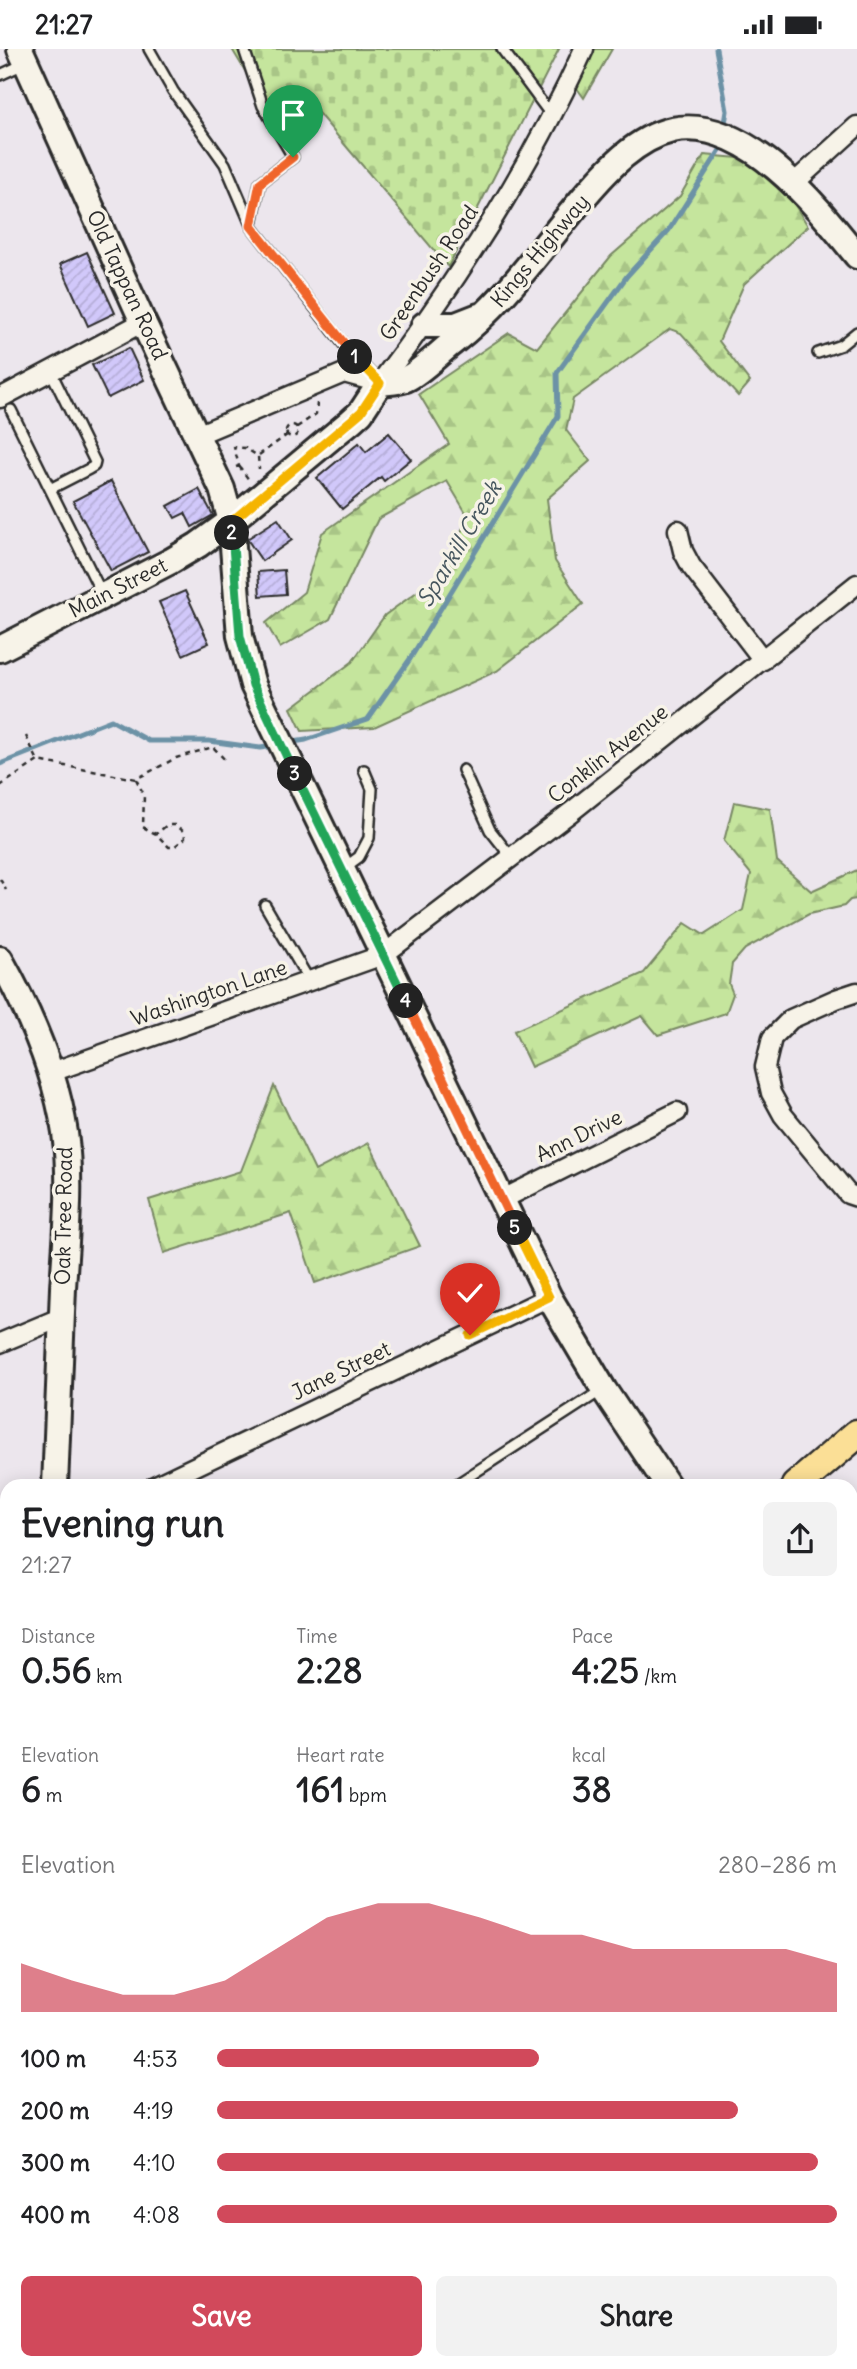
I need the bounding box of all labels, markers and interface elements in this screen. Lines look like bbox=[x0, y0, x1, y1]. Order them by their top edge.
text: 21:27 bbox=[35, 8, 92, 41]
pin bbox=[263, 85, 323, 157]
icon: arrive bbox=[274, 96, 312, 134]
street label: Kings Highway bbox=[484, 188, 595, 313]
street label: Greenbush Road bbox=[373, 200, 484, 346]
street label: Old Tappan Road bbox=[81, 206, 174, 364]
pin: 1 bbox=[338, 339, 372, 375]
text: 1 bbox=[351, 344, 358, 368]
water label: Sparkill Creek bbox=[410, 475, 508, 612]
pin: 2 bbox=[215, 515, 250, 551]
text: 2 bbox=[226, 520, 237, 544]
street label: Main Street bbox=[64, 551, 171, 624]
street label: Conklin Avenue bbox=[542, 698, 673, 809]
pin: 3 bbox=[278, 757, 312, 791]
text: 3 bbox=[289, 761, 300, 785]
street label: Washington Lane bbox=[127, 953, 290, 1032]
pin: 4 bbox=[388, 983, 424, 1019]
text: 4 bbox=[400, 988, 411, 1012]
street label: Ann Drive bbox=[531, 1103, 626, 1168]
street label: Oak Tree Road bbox=[49, 1147, 78, 1285]
pin: 5 bbox=[498, 1211, 532, 1245]
text: 5 bbox=[509, 1215, 520, 1239]
pin bbox=[440, 1263, 500, 1335]
icon: check bbox=[451, 1274, 489, 1312]
street label: Jane Street bbox=[287, 1335, 395, 1406]
text: Evening run bbox=[21, 1500, 224, 1547]
button: share bbox=[763, 1502, 837, 1576]
text: 21:27 bbox=[21, 1550, 72, 1579]
text: Distance bbox=[21, 1624, 95, 1648]
text: Time bbox=[296, 1624, 337, 1648]
text: Pace bbox=[572, 1624, 613, 1648]
text: 0.56 bbox=[21, 1648, 92, 1692]
text: 2:28 bbox=[296, 1648, 363, 1692]
text: 4:25 bbox=[572, 1648, 639, 1692]
text: km bbox=[92, 1664, 123, 1688]
text: /km bbox=[639, 1664, 677, 1688]
text: Elevation bbox=[21, 1743, 99, 1767]
text: Heart rate bbox=[296, 1743, 384, 1767]
text: kcal bbox=[572, 1743, 606, 1767]
text: 6 bbox=[21, 1767, 41, 1811]
text: 161 bbox=[296, 1767, 344, 1811]
text: 38 bbox=[572, 1767, 612, 1811]
text: m bbox=[41, 1783, 62, 1807]
text: bpm bbox=[344, 1783, 387, 1807]
text: Elevation bbox=[21, 1850, 115, 1879]
text: 280–286 m bbox=[718, 1850, 837, 1879]
text: 100 m bbox=[21, 2044, 86, 2073]
text: 4:53 bbox=[133, 2044, 178, 2073]
text: 200 m bbox=[21, 2096, 90, 2125]
text: 4:19 bbox=[133, 2096, 174, 2125]
text: 300 m bbox=[21, 2148, 90, 2177]
text: 4:10 bbox=[133, 2148, 176, 2177]
text: 400 m bbox=[21, 2200, 90, 2229]
text: 4:08 bbox=[133, 2200, 180, 2229]
button: Save bbox=[21, 2276, 422, 2356]
button: Share bbox=[436, 2276, 837, 2356]

